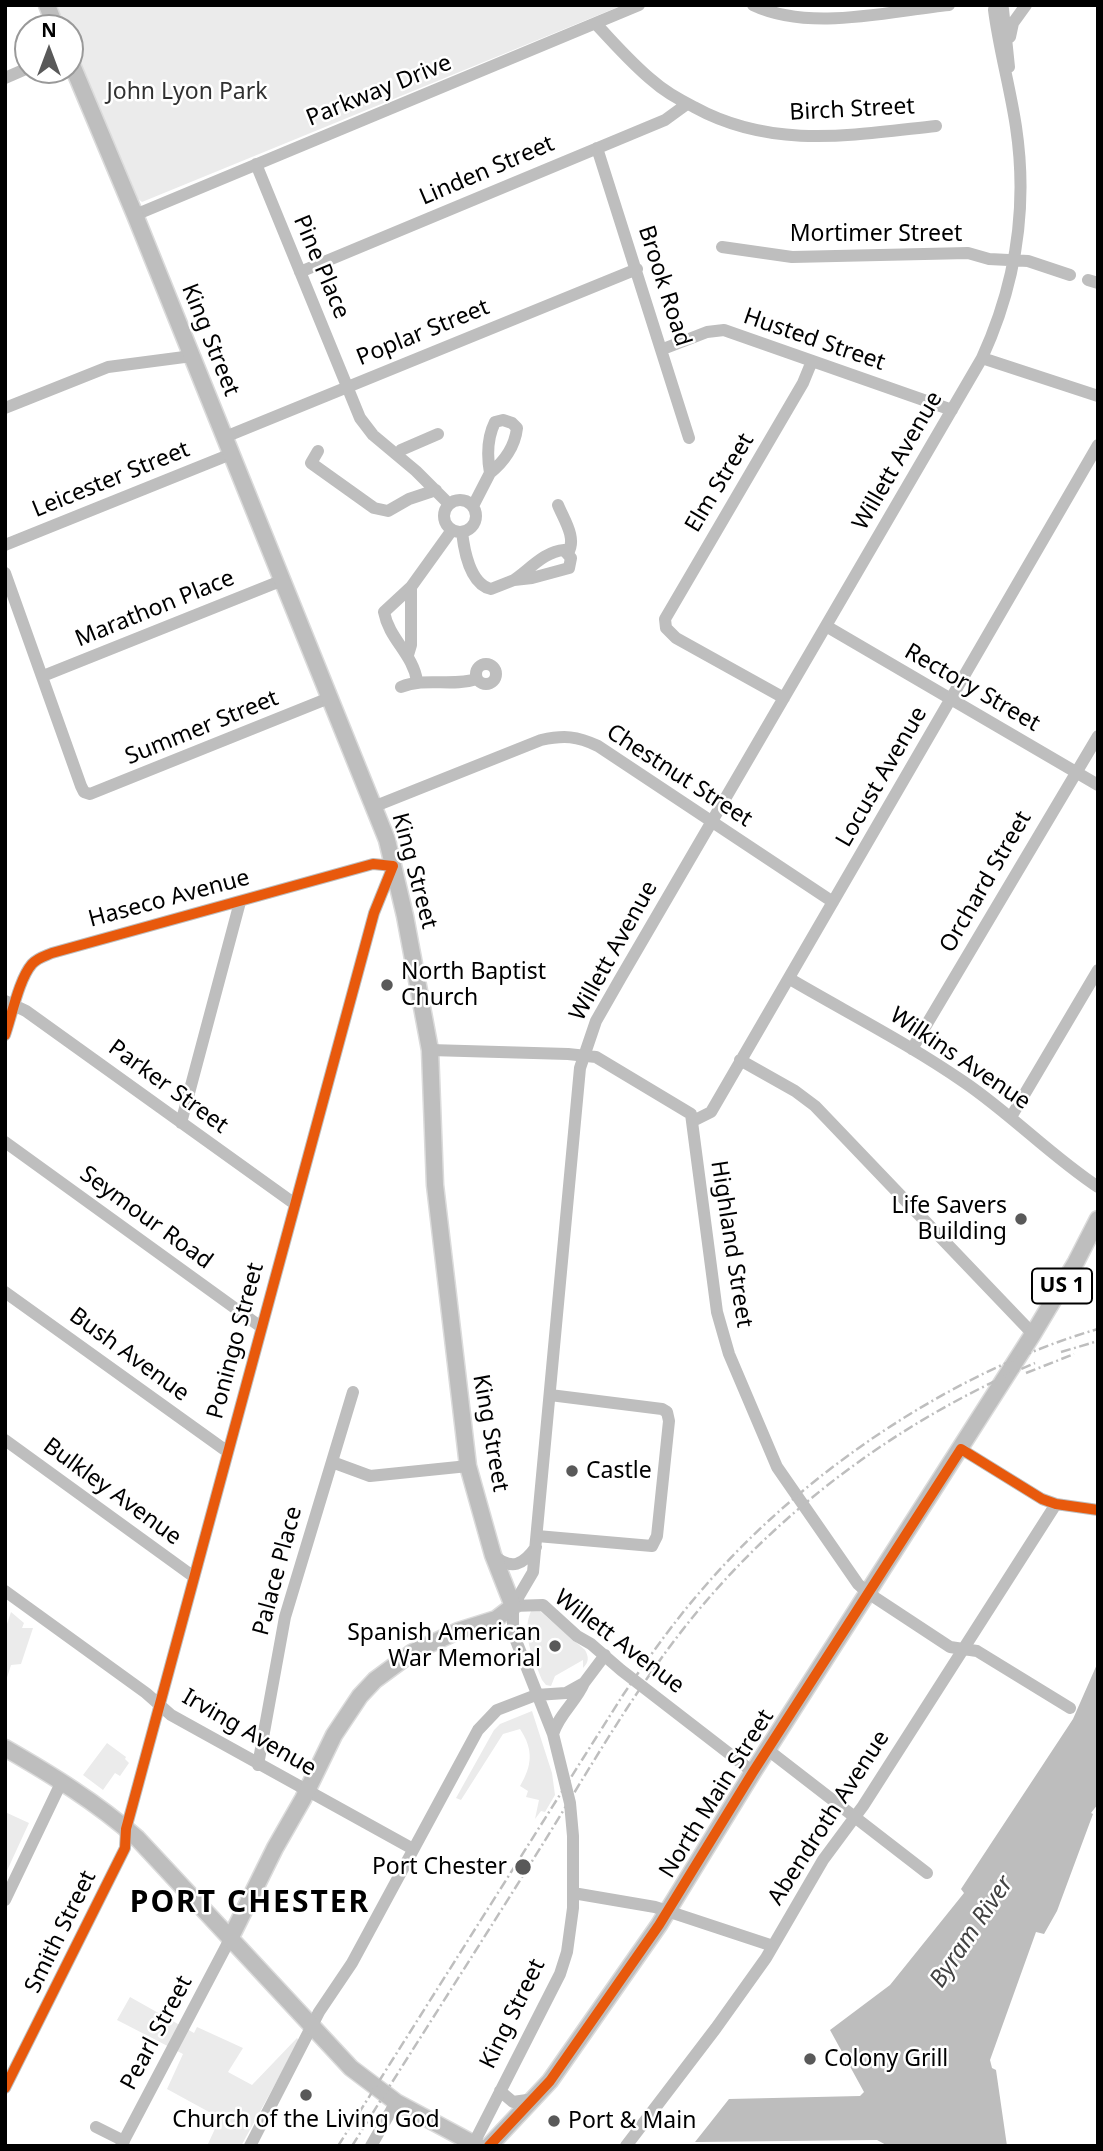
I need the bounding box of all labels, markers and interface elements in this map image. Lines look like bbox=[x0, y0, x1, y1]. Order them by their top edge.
north arrow bbox=[14, 14, 84, 84]
text: N bbox=[41, 17, 57, 43]
street label: Parkway Drive bbox=[302, 49, 456, 133]
park label: John Lyon Park bbox=[106, 78, 268, 106]
street label: Birch Street bbox=[789, 93, 915, 127]
street label: Linden Street bbox=[415, 130, 559, 212]
street label: Pine Place bbox=[287, 211, 355, 323]
street label: Mortimer Street bbox=[790, 220, 962, 248]
street label: Brook Road bbox=[632, 222, 696, 350]
street label: King Street bbox=[175, 280, 245, 400]
street label: Poplar Street bbox=[353, 294, 493, 372]
street label: Husted Street bbox=[740, 303, 888, 377]
street label: Willett Avenue bbox=[847, 387, 949, 535]
street label: Elm Street bbox=[680, 429, 760, 537]
street label: Leicester Street bbox=[28, 436, 194, 524]
street label: Marathon Place bbox=[71, 565, 239, 653]
street label: Rectory Street bbox=[899, 638, 1045, 738]
street label: Summer Street bbox=[121, 685, 283, 771]
street label: Locust Avenue bbox=[831, 702, 933, 852]
street label: Chestnut Street bbox=[601, 719, 757, 833]
street label: Orchard Street bbox=[934, 806, 1038, 958]
street label: King Street bbox=[385, 810, 443, 932]
street label: Haseco Avenue bbox=[85, 864, 253, 934]
street label: Willett Avenue bbox=[564, 876, 664, 1026]
place label: North Baptist Church bbox=[401, 958, 546, 1012]
marker: North Baptist Church bbox=[379, 977, 395, 993]
street label: Wilkins Avenue bbox=[885, 1002, 1035, 1116]
street label: Parker Street bbox=[103, 1034, 233, 1140]
street label: Highland Street bbox=[704, 1159, 758, 1329]
street label: Seymour Road bbox=[74, 1161, 218, 1275]
place label: Life Savers Building bbox=[891, 1192, 1007, 1246]
marker: Life Savers Building bbox=[1013, 1211, 1029, 1227]
street label: Poningo Street bbox=[202, 1260, 270, 1422]
road number: US 1 bbox=[1032, 1268, 1092, 1304]
street label: Bush Avenue bbox=[64, 1302, 194, 1408]
street label: King Street bbox=[466, 1372, 514, 1494]
street label: Bulkley Avenue bbox=[37, 1433, 187, 1551]
place label: Castle bbox=[586, 1457, 652, 1485]
marker: Castle bbox=[564, 1463, 580, 1479]
street label: Palace Place bbox=[248, 1503, 308, 1639]
street label: Willett Avenue bbox=[549, 1584, 689, 1700]
place label: Spanish American War Memorial bbox=[347, 1619, 541, 1673]
marker: Spanish American War Memorial bbox=[547, 1638, 563, 1654]
street label: Irving Avenue bbox=[177, 1684, 321, 1782]
street label: North Main Street bbox=[654, 1705, 780, 1883]
street label: Abendroth Avenue bbox=[762, 1726, 896, 1910]
place label: Port Chester bbox=[372, 1853, 507, 1881]
marker: Port Chester bbox=[513, 1857, 533, 1877]
street label: Smith Street bbox=[19, 1866, 103, 1998]
water label: Byram River bbox=[924, 1871, 1020, 1993]
district label: PORT CHESTER bbox=[131, 1885, 369, 1921]
street label: King Street bbox=[475, 1955, 551, 2073]
street label: Pearl Street bbox=[115, 1971, 199, 2095]
place label: Colony Grill bbox=[824, 2045, 948, 2073]
marker: Colony Grill bbox=[802, 2051, 818, 2067]
marker: Church of the Living God bbox=[298, 2087, 314, 2103]
place label: Church of the Living God bbox=[172, 2106, 440, 2134]
place label: Port & Main bbox=[568, 2107, 696, 2135]
marker: Port & Main bbox=[546, 2113, 562, 2129]

